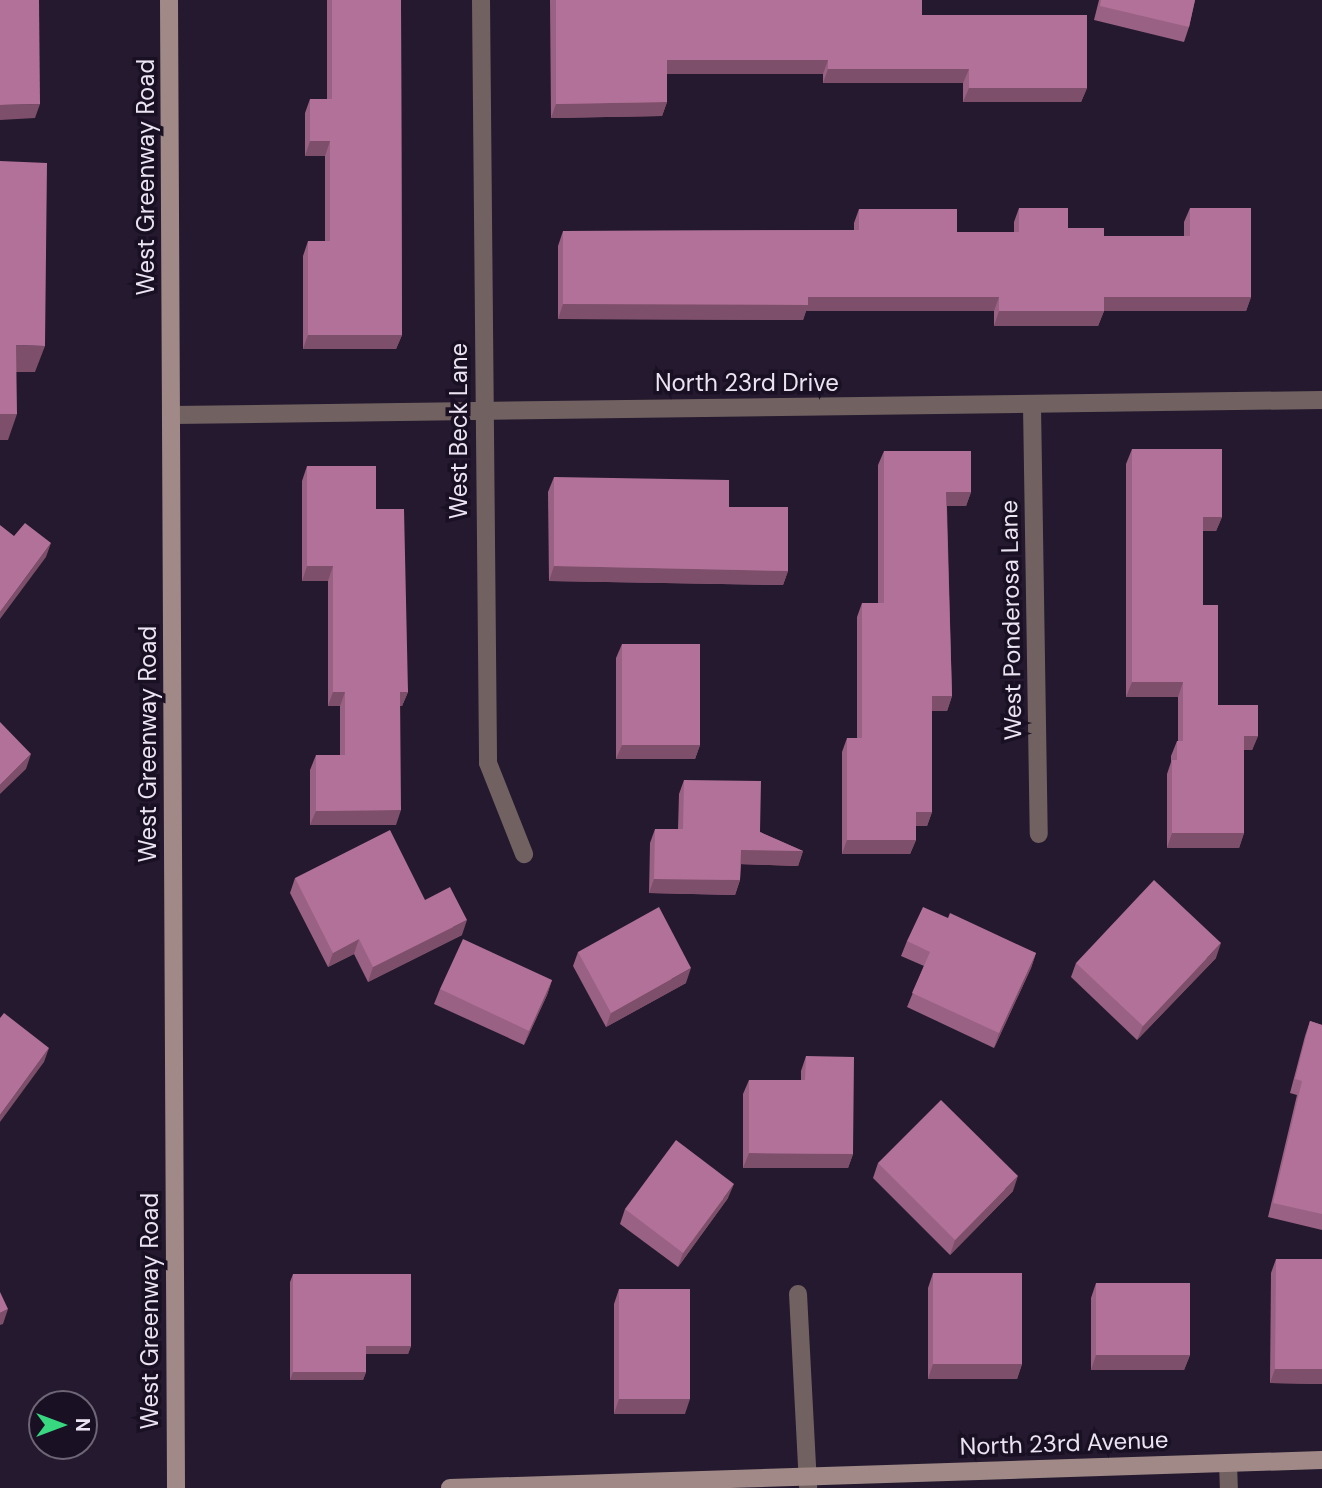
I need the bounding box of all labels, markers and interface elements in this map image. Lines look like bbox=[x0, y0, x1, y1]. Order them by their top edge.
street label: West Greenway Road bbox=[132, 59, 160, 295]
street label: West Beck Lane bbox=[445, 343, 473, 519]
street label: North 23rd Drive bbox=[655, 369, 839, 397]
street label: West Ponderosa Lane bbox=[995, 500, 1027, 740]
street label: West Greenway Road bbox=[134, 626, 162, 862]
street label: West Greenway Road bbox=[136, 1193, 164, 1429]
north arrow bbox=[28, 1390, 98, 1460]
text: N bbox=[70, 1418, 95, 1432]
street label: North 23rd Avenue bbox=[959, 1425, 1169, 1461]

